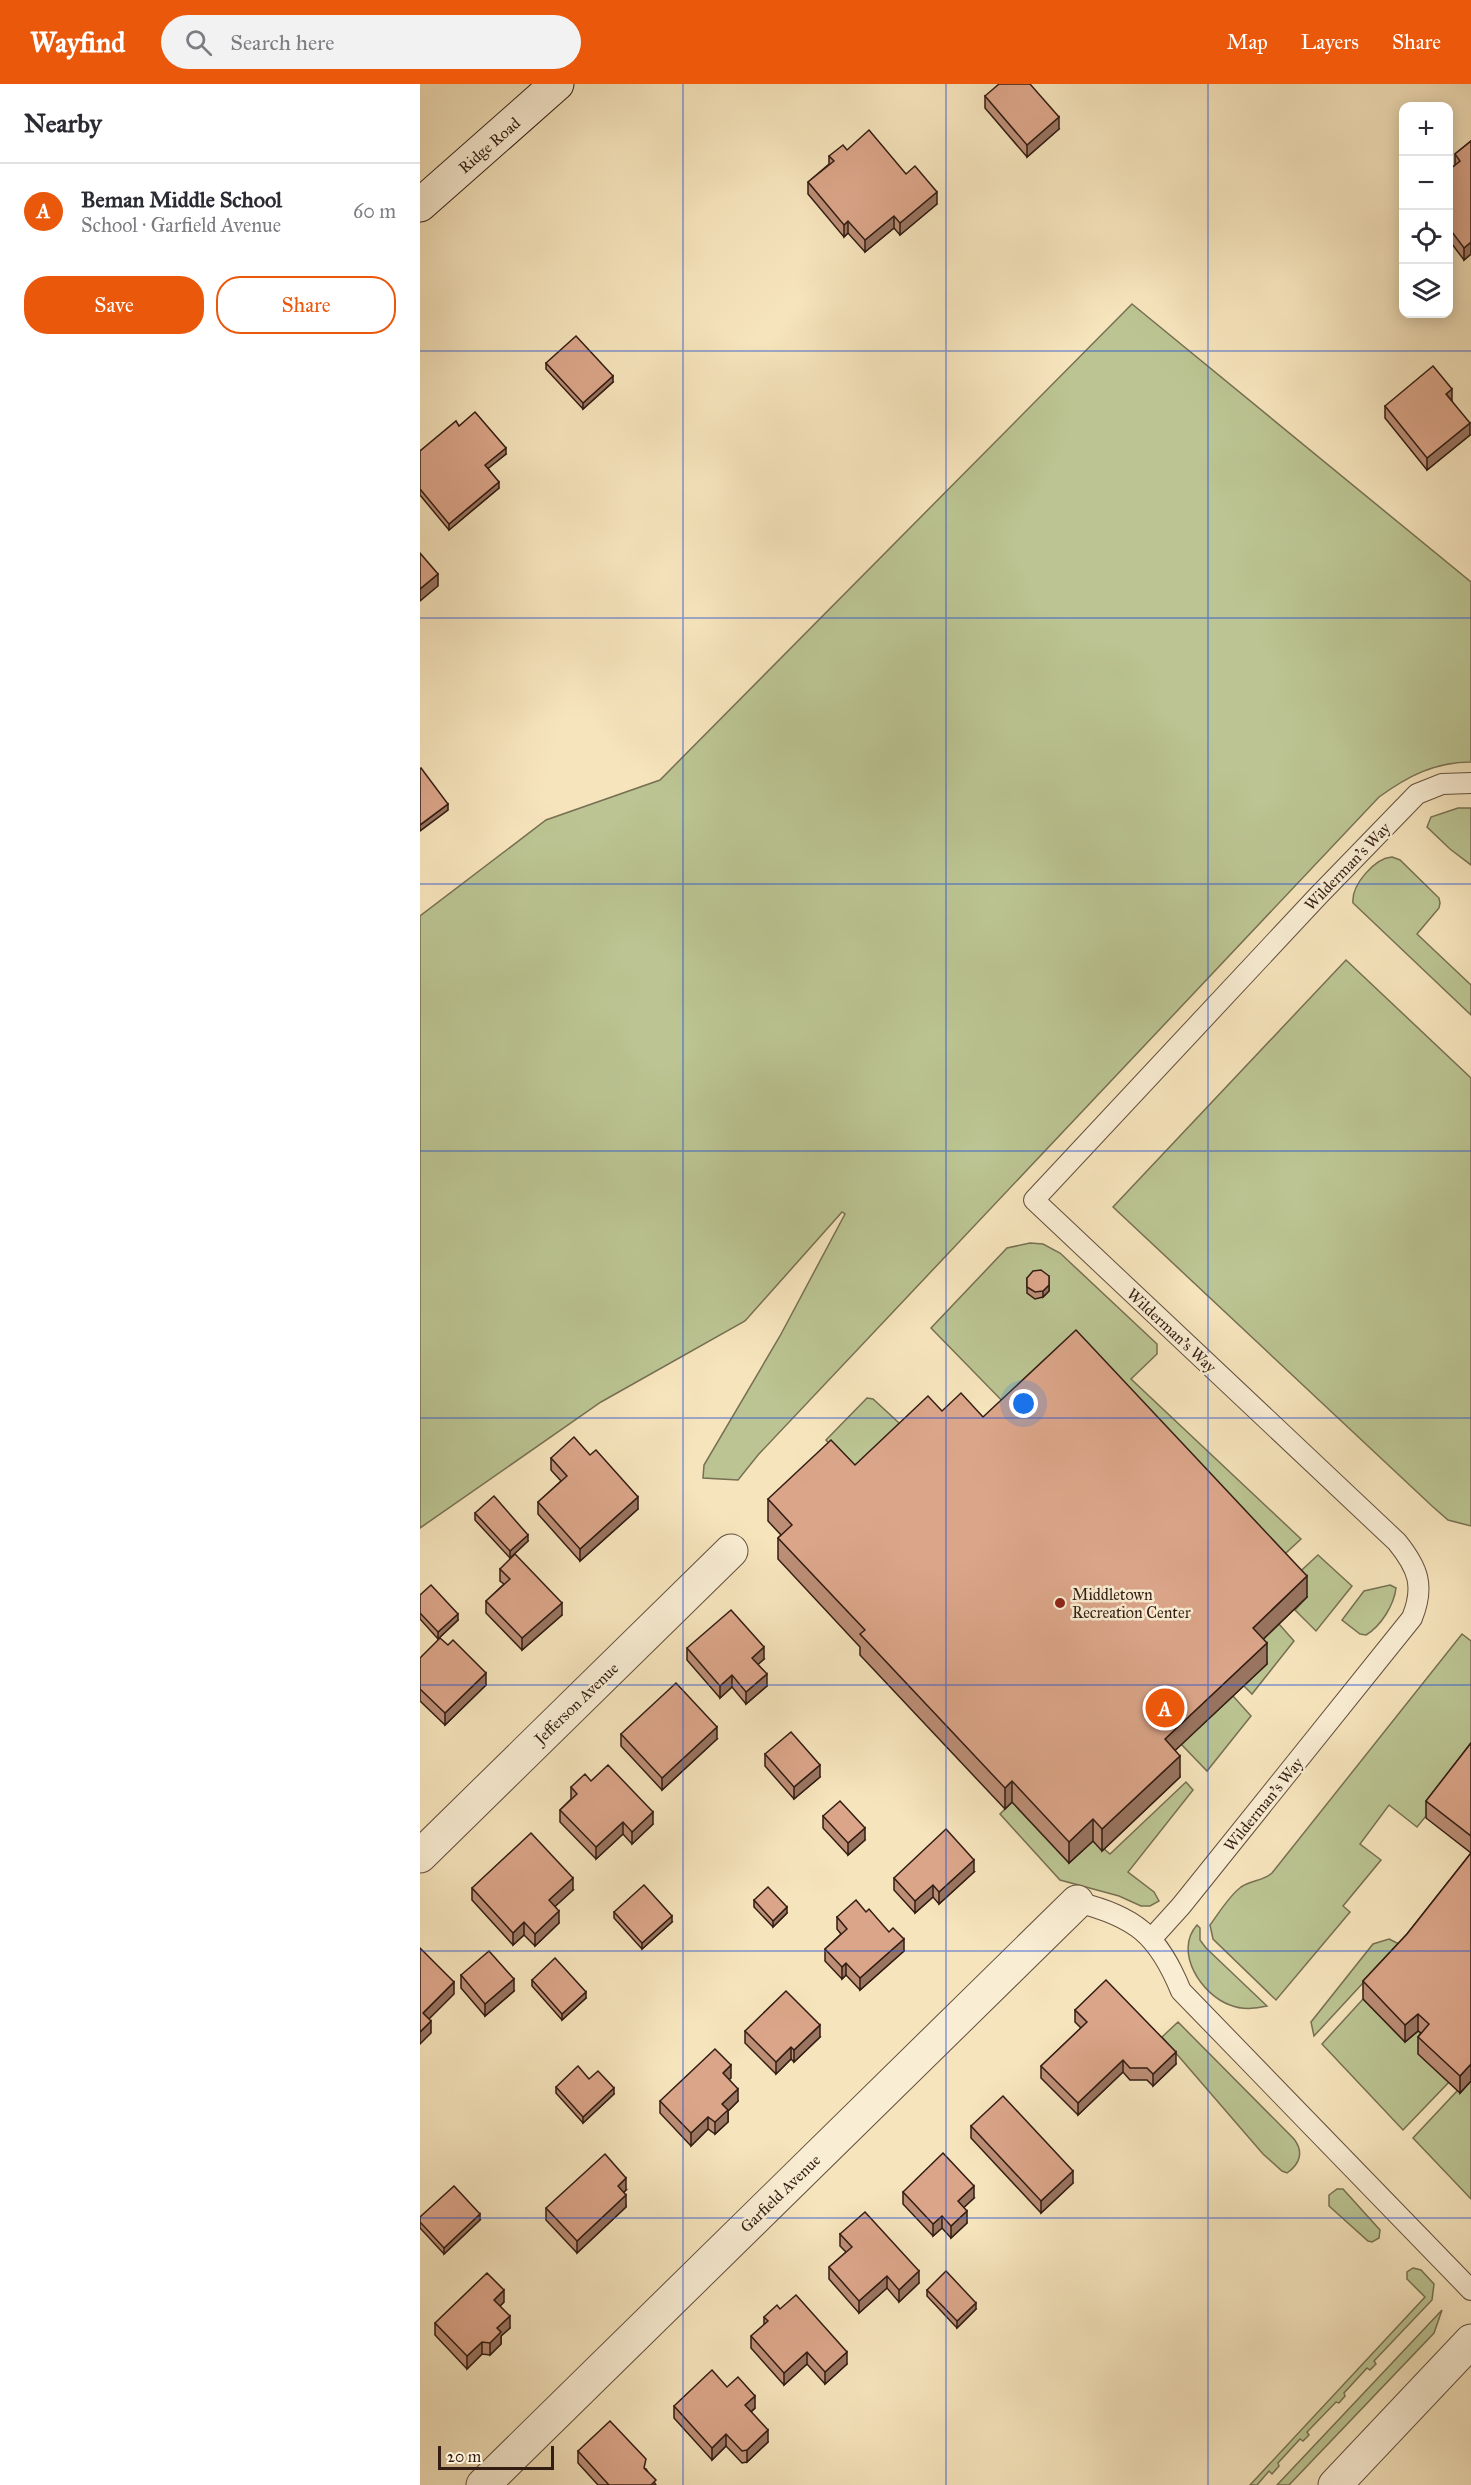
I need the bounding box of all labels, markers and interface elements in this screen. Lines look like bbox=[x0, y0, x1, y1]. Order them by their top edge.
search box bbox=[161, 15, 581, 69]
text: Wayfind bbox=[30, 25, 125, 60]
icon: search bbox=[182, 26, 215, 59]
text: Search here bbox=[230, 29, 334, 56]
text: Map bbox=[1227, 29, 1268, 55]
text: Layers bbox=[1301, 29, 1359, 55]
text: Share bbox=[1392, 29, 1441, 55]
map controls bbox=[1399, 102, 1453, 318]
button: + bbox=[1399, 102, 1453, 156]
text: Nearby bbox=[24, 107, 102, 139]
street label: Ridge Road bbox=[455, 114, 525, 178]
button: − bbox=[1399, 156, 1453, 210]
text: Beman Middle School bbox=[81, 186, 282, 213]
text: A bbox=[37, 199, 50, 223]
text: 60 m bbox=[353, 199, 396, 223]
button: locate bbox=[1399, 210, 1453, 264]
text: School · Garfield Avenue bbox=[81, 213, 281, 237]
button: layers bbox=[1399, 264, 1453, 318]
button: Save bbox=[24, 276, 204, 334]
button: Share bbox=[216, 276, 396, 334]
street label: Wilderman's Way bbox=[1301, 818, 1394, 914]
street label: Wilderman's Way bbox=[1123, 1284, 1221, 1377]
your location bbox=[1009, 1389, 1038, 1418]
place label: Middletown Recreation Center bbox=[1072, 1585, 1191, 1622]
marker: Middletown Recreation Center bbox=[1053, 1596, 1067, 1610]
street label: Jefferson Avenue bbox=[529, 1658, 623, 1750]
pin: A bbox=[1146, 1686, 1184, 1730]
street label: Wilderman's Way bbox=[1220, 1753, 1307, 1855]
street label: Garfield Avenue bbox=[736, 2150, 825, 2236]
scale bar bbox=[438, 2443, 554, 2470]
text: 20 m bbox=[447, 2447, 481, 2466]

